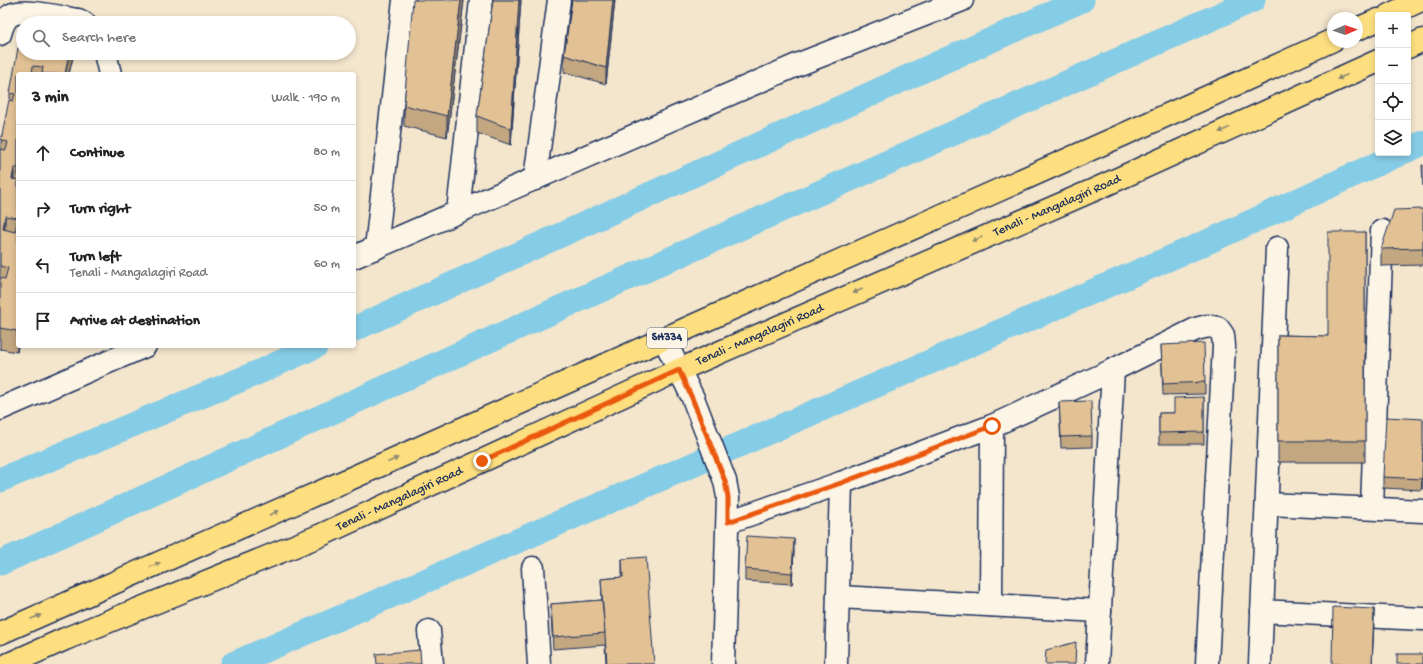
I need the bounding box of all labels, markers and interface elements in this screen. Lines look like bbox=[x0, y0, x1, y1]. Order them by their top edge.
north arrow bbox=[1327, 12, 1363, 48]
map controls bbox=[1375, 12, 1411, 156]
button: + bbox=[1375, 12, 1411, 48]
search box bbox=[16, 16, 356, 60]
icon: search bbox=[30, 27, 52, 49]
text: Search here bbox=[62, 29, 136, 47]
button: − bbox=[1375, 48, 1411, 84]
one-way arrow bbox=[1337, 74, 1348, 80]
button: locate bbox=[1375, 84, 1411, 120]
text: 3 min bbox=[32, 88, 69, 108]
text: Walk · 190 m bbox=[271, 91, 340, 106]
button: layers bbox=[1375, 120, 1411, 156]
one-way arrow bbox=[1218, 127, 1230, 134]
icon: ahead bbox=[32, 142, 54, 164]
text: Continue bbox=[70, 144, 124, 162]
text: 80 m bbox=[313, 145, 340, 160]
street label: Tenali - Mangalagiri Road bbox=[990, 171, 1124, 241]
icon: right bbox=[32, 198, 54, 220]
text: Turn right bbox=[70, 200, 130, 218]
text: 50 m bbox=[313, 201, 340, 216]
one-way arrow bbox=[971, 237, 983, 243]
text: Turn left bbox=[70, 248, 121, 266]
icon: left bbox=[32, 254, 54, 276]
text: 60 m bbox=[314, 257, 340, 272]
text: Tenali - Mangalagiri Road bbox=[70, 266, 207, 281]
one-way arrow bbox=[852, 288, 863, 294]
street label: Tenali - Mangalagiri Road bbox=[693, 300, 827, 370]
icon: arrive bbox=[32, 310, 54, 332]
text: Arrive at destination bbox=[70, 312, 200, 330]
road number: SH334 bbox=[647, 328, 687, 348]
route start bbox=[983, 417, 1001, 435]
route end bbox=[473, 452, 491, 470]
one-way arrow bbox=[387, 457, 399, 464]
street label: Tenali - Mangalagiri Road bbox=[333, 463, 466, 535]
one-way arrow bbox=[268, 509, 280, 515]
one-way arrow bbox=[149, 562, 160, 568]
one-way arrow bbox=[30, 614, 41, 620]

